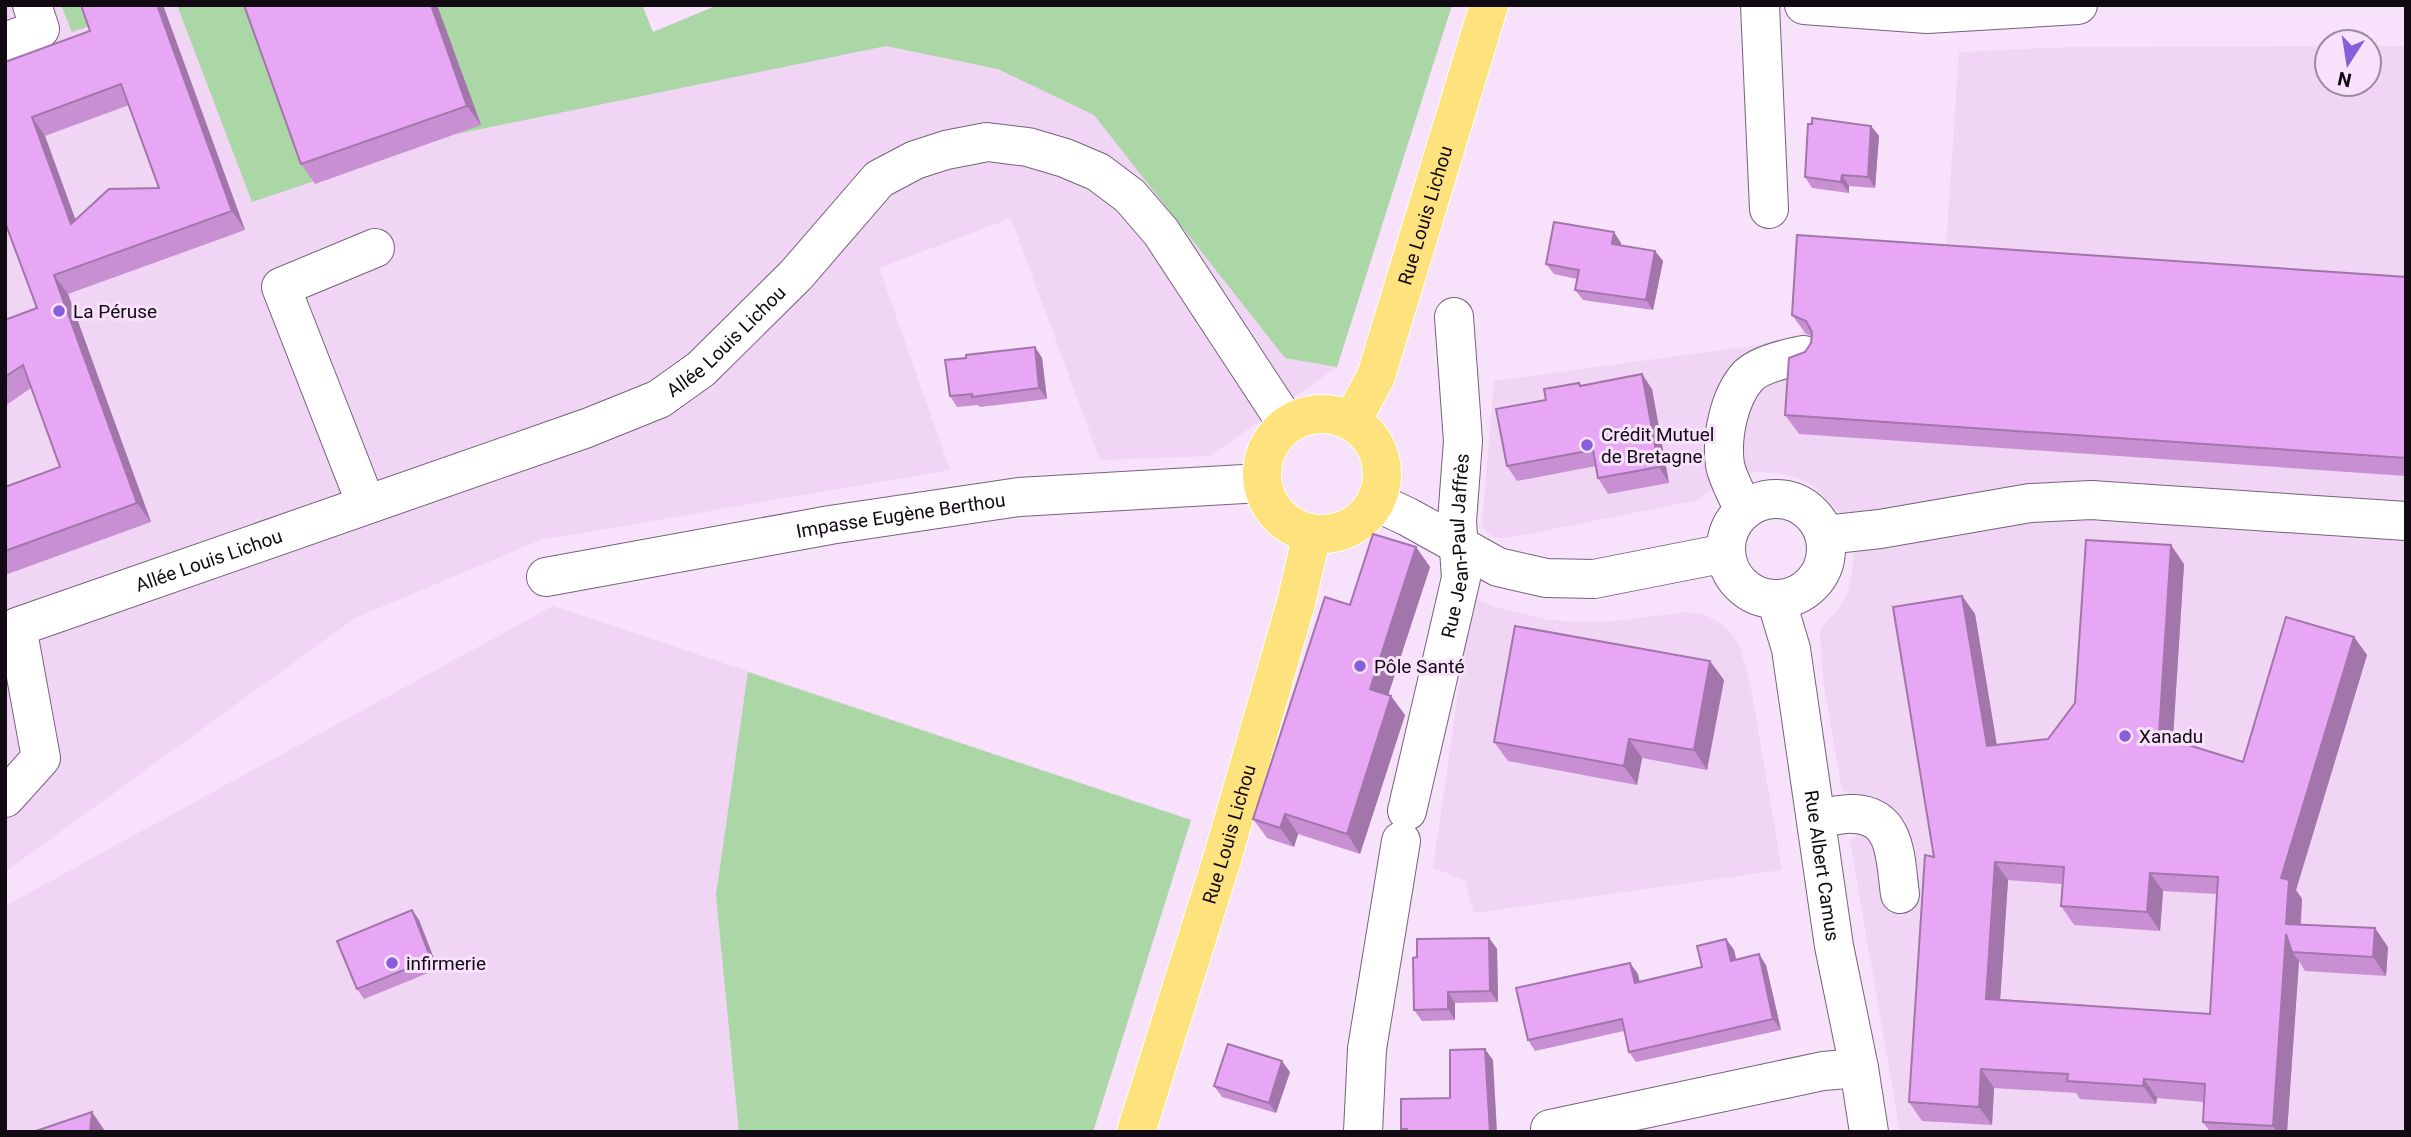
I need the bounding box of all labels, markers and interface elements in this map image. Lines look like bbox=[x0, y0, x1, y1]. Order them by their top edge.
north arrow bbox=[2313, 28, 2383, 98]
text: N bbox=[2336, 66, 2354, 92]
street label: Rue Louis Lichou bbox=[1393, 143, 1457, 288]
street label: Allée Louis Lichou bbox=[662, 281, 790, 402]
place label: La Péruse bbox=[73, 300, 157, 323]
marker: La Péruse bbox=[51, 303, 67, 319]
place label: Crédit Mutuel de Bretagne bbox=[1601, 423, 1714, 468]
marker: Crédit Mutuel de Bretagne bbox=[1579, 437, 1595, 453]
street label: Rue Jean-Paul Jaffrès bbox=[1436, 453, 1474, 640]
street label: Impasse Eugène Berthou bbox=[794, 488, 1007, 543]
street label: Allée Louis Lichou bbox=[132, 524, 285, 596]
place label: Pôle Santé bbox=[1374, 655, 1465, 678]
marker: Pôle Santé bbox=[1352, 658, 1368, 674]
place label: Xanadu bbox=[2139, 725, 2203, 748]
marker: Xanadu bbox=[2117, 728, 2133, 744]
street label: Rue Louis Lichou bbox=[1197, 762, 1260, 907]
street label: Rue Albert Camus bbox=[1800, 789, 1845, 943]
place label: infirmerie bbox=[406, 952, 486, 975]
marker: infirmerie bbox=[384, 955, 400, 971]

